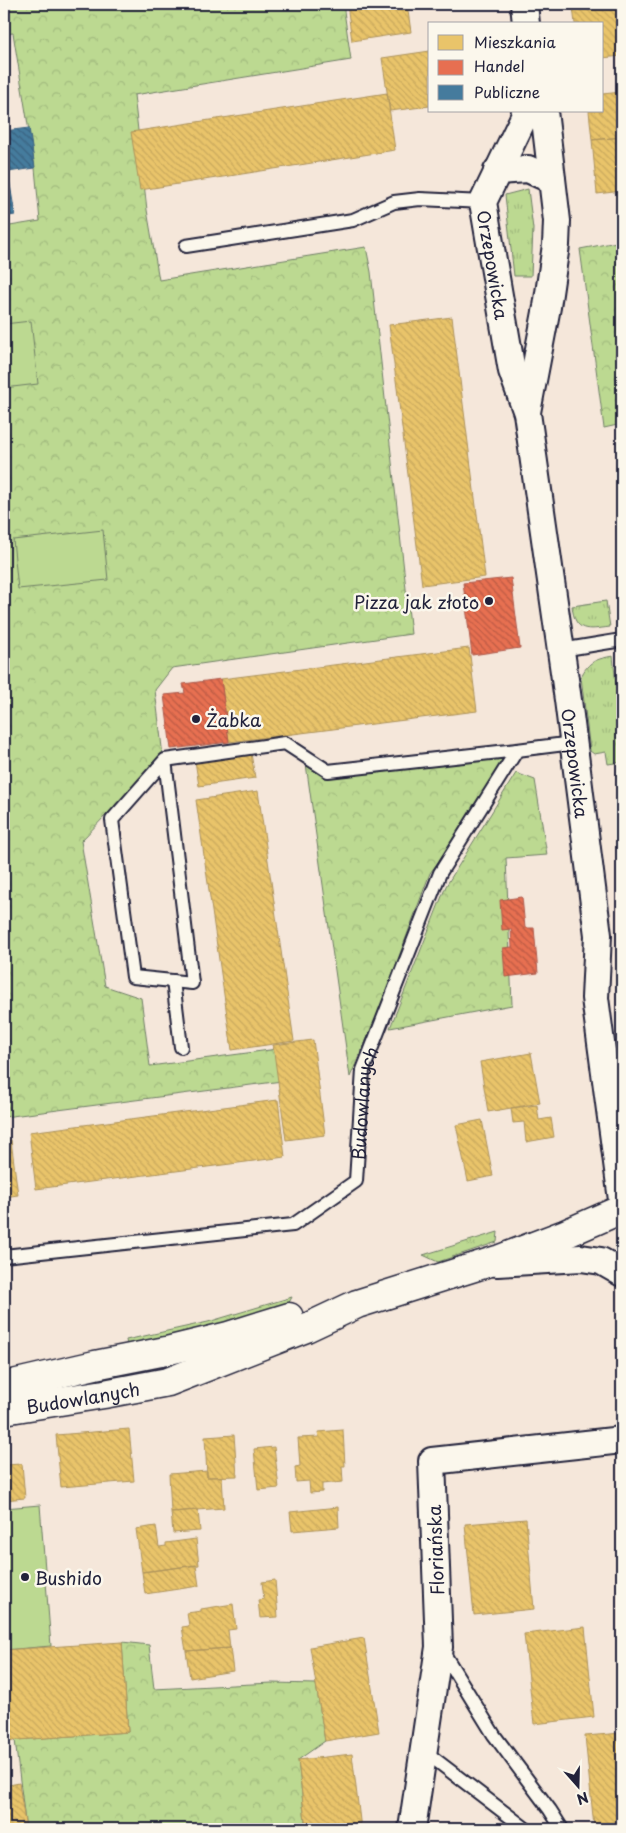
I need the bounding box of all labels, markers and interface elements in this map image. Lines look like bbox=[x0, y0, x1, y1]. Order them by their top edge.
legend bbox=[428, 22, 604, 112]
text: Mieszkania bbox=[474, 30, 556, 53]
text: Handel bbox=[474, 54, 525, 77]
text: Publiczne bbox=[474, 80, 540, 103]
street label: Orzepowicka bbox=[471, 208, 517, 322]
place label: Pizza jak złoto bbox=[354, 588, 479, 615]
marker: Pizza jak złoto bbox=[483, 595, 495, 607]
place label: Żabka bbox=[206, 706, 262, 733]
street label: Orzepowicka bbox=[556, 706, 597, 820]
marker: Żabka bbox=[190, 713, 202, 725]
street label: Budowlanych bbox=[344, 1042, 385, 1161]
street label: Budowlanych bbox=[24, 1374, 142, 1420]
street label: Floriańska bbox=[420, 1504, 450, 1596]
place label: Bushido bbox=[35, 1564, 102, 1591]
marker: Bushido bbox=[19, 1571, 31, 1583]
north arrow bbox=[554, 1760, 604, 1810]
text: N bbox=[574, 1787, 591, 1810]

